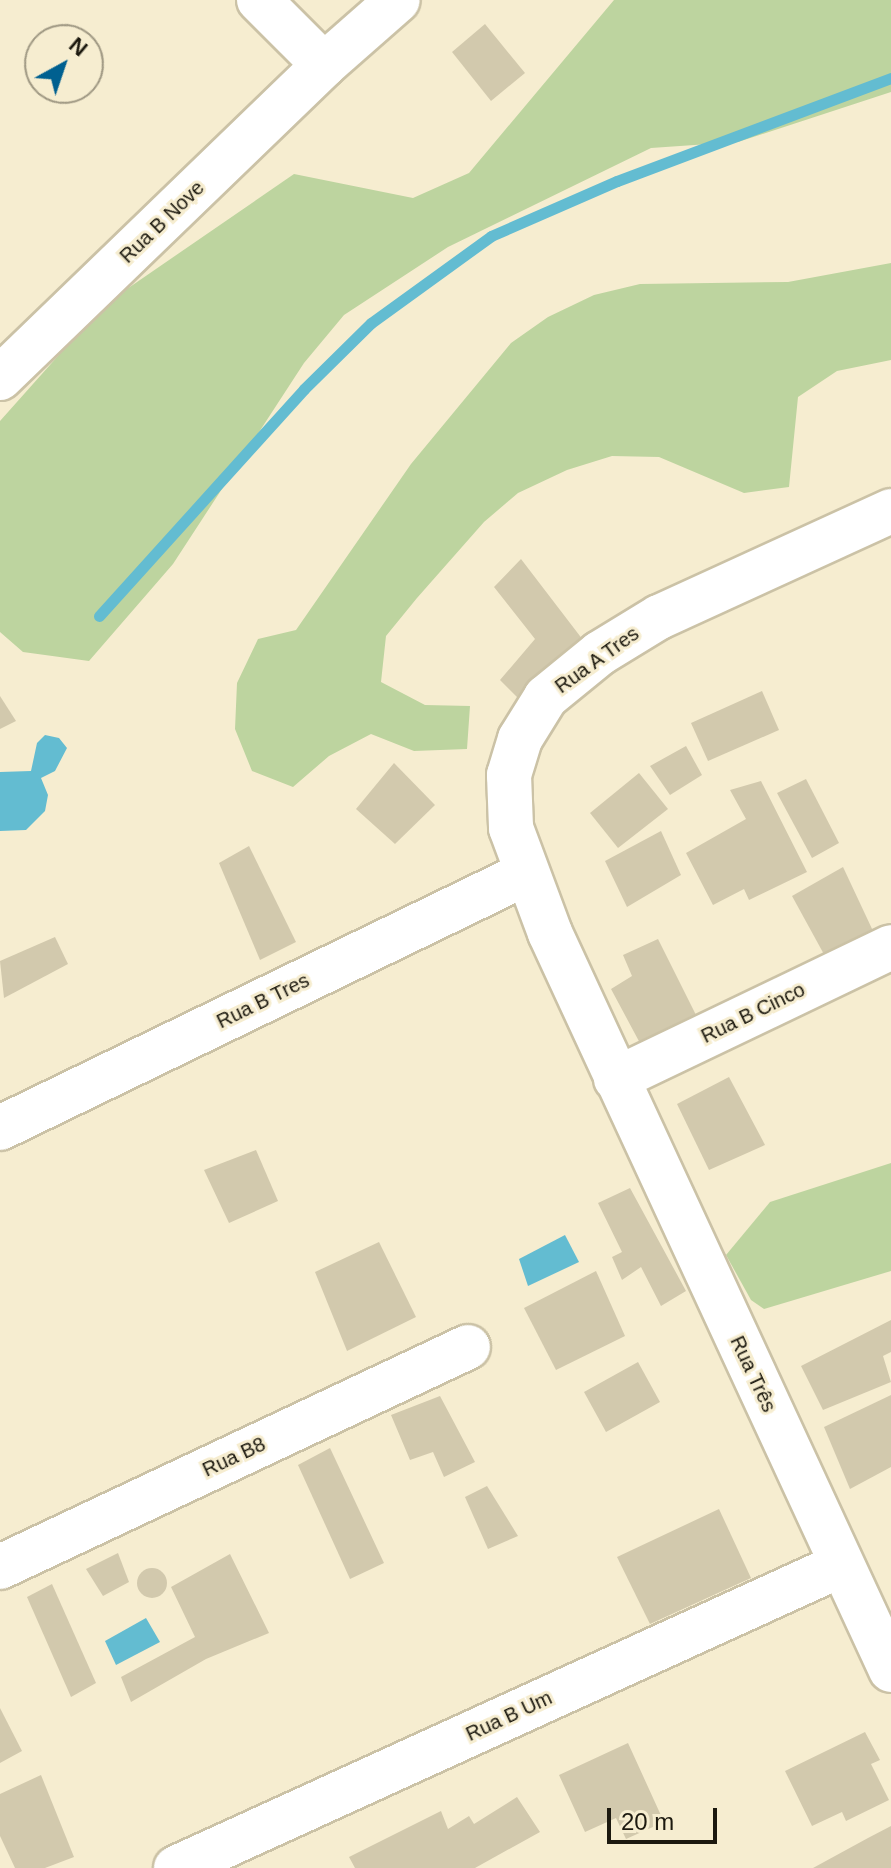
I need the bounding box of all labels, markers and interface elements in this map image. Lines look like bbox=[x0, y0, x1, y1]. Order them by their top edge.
north arrow bbox=[24, 24, 104, 104]
text: N bbox=[64, 32, 93, 61]
street label: Rua B Nove bbox=[115, 176, 209, 268]
street label: Rua A Tres bbox=[549, 621, 645, 699]
street label: Rua B Tres bbox=[213, 968, 313, 1034]
street label: Rua B Cinco bbox=[697, 978, 809, 1048]
street label: Rua Três bbox=[725, 1332, 781, 1416]
street label: Rua B8 bbox=[199, 1432, 269, 1482]
street label: Rua B Um bbox=[462, 1686, 556, 1746]
scale bar bbox=[611, 1792, 721, 1842]
text: 20 m bbox=[621, 1808, 674, 1835]

